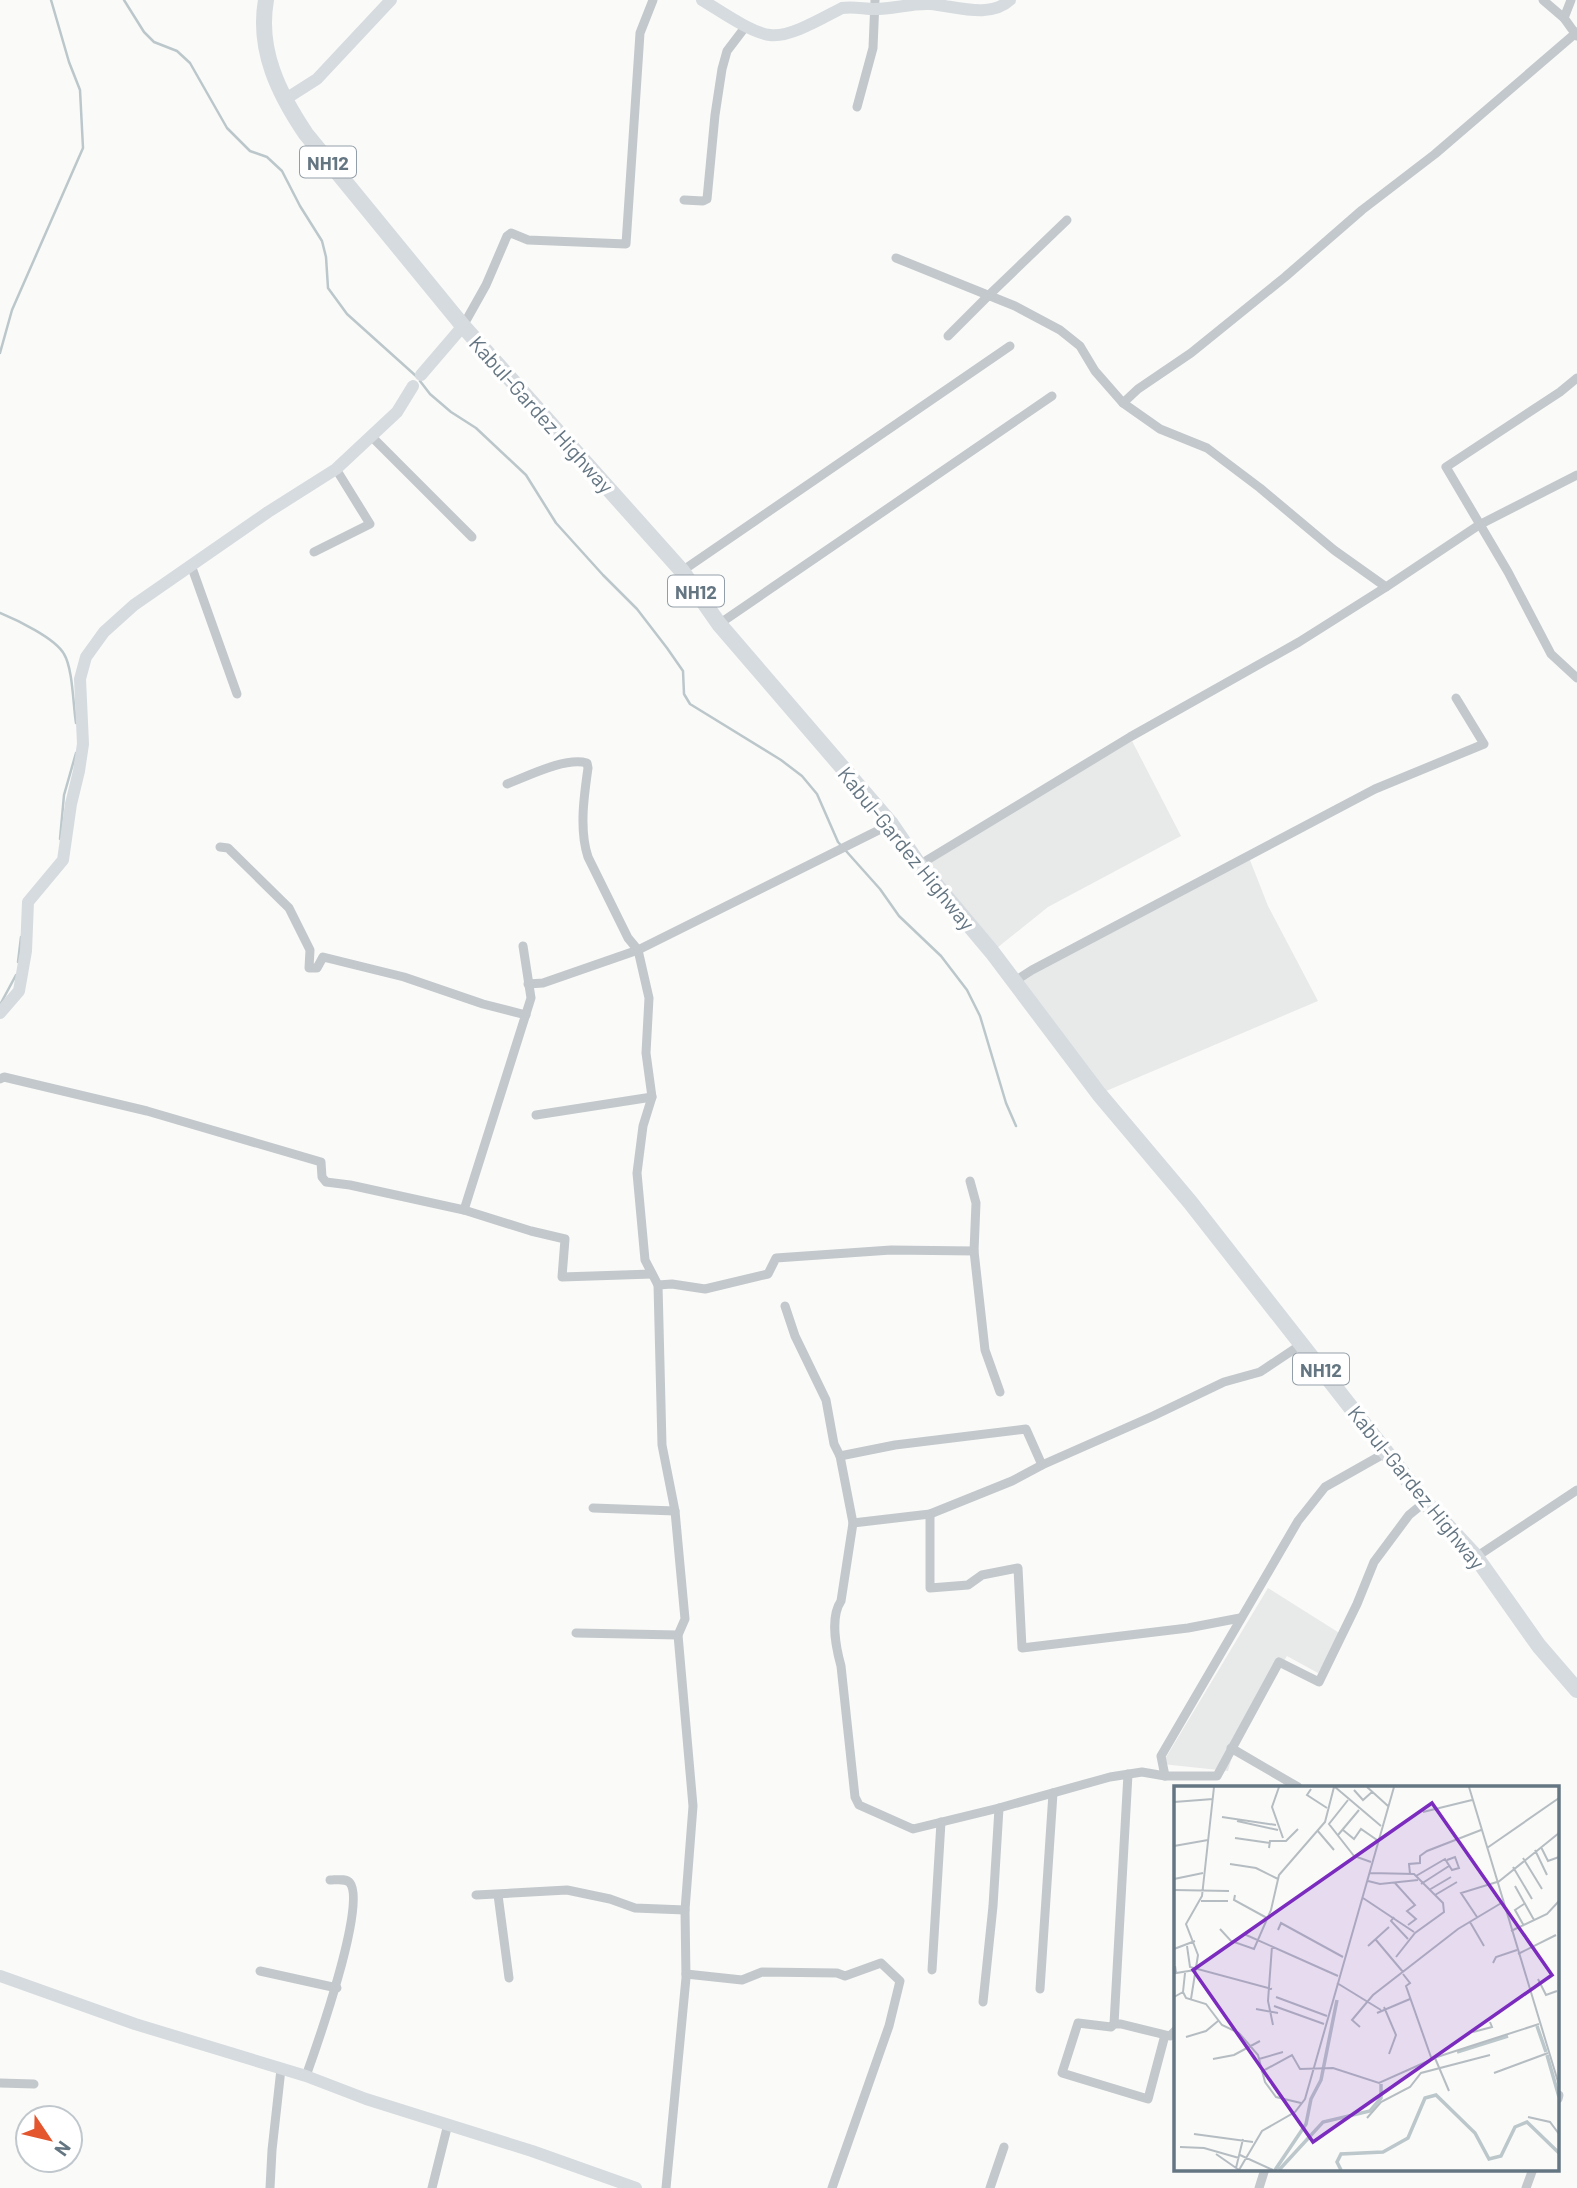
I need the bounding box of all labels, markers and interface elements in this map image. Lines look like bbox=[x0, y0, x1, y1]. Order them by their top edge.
road number: NH12 bbox=[300, 146, 356, 178]
street label: Kabul-Gardez Highway bbox=[465, 330, 619, 498]
road number: NH12 bbox=[668, 576, 724, 606]
street label: Kabul-Gardez Highway bbox=[833, 761, 981, 935]
road number: NH12 bbox=[1293, 1354, 1349, 1385]
street label: Kabul-Gardez Highway bbox=[1343, 1400, 1491, 1574]
inset map bbox=[1174, 1786, 1560, 2170]
north arrow bbox=[14, 2104, 84, 2174]
text: N bbox=[50, 2137, 76, 2161]

